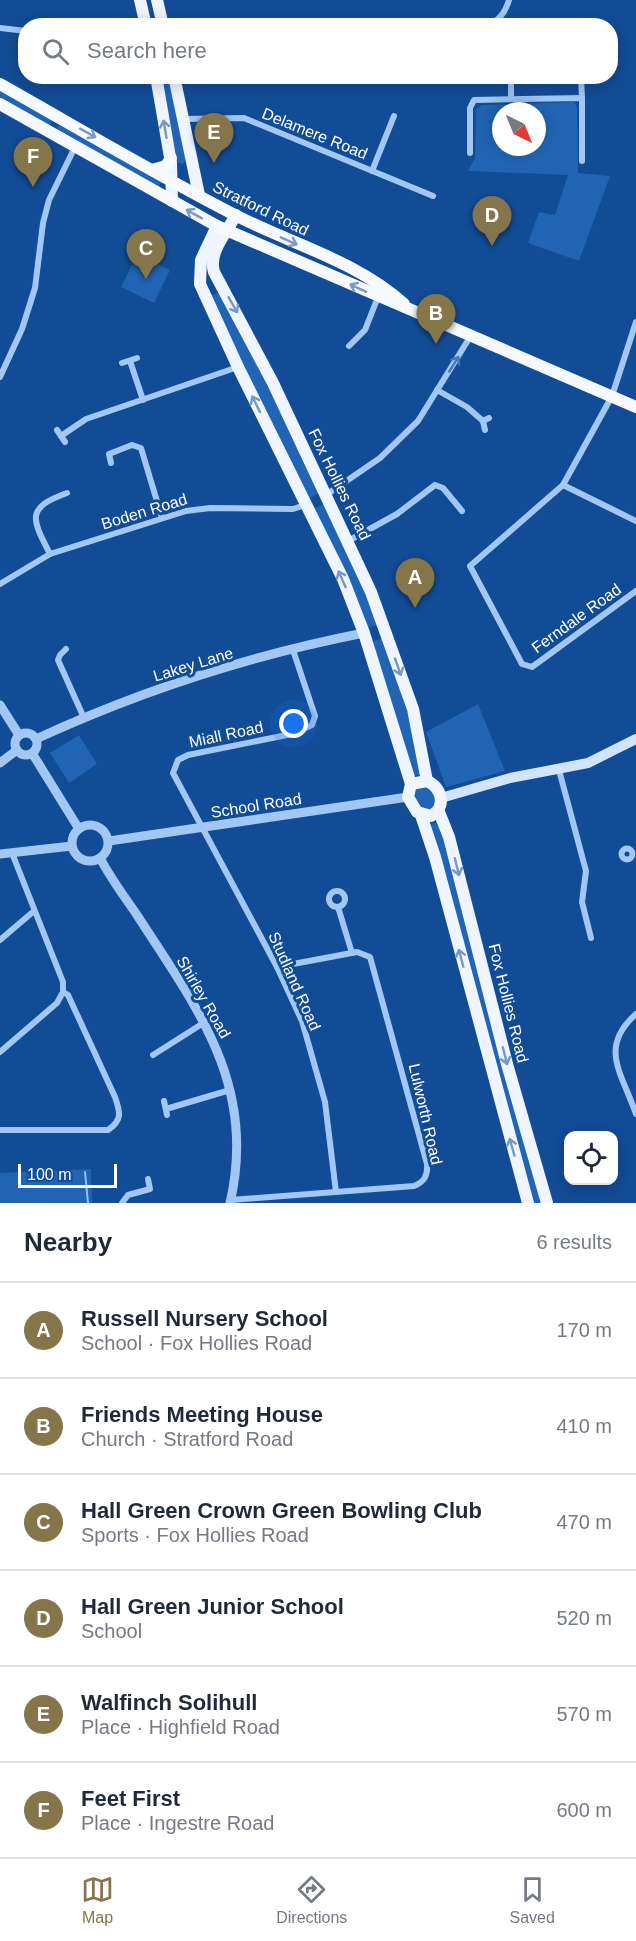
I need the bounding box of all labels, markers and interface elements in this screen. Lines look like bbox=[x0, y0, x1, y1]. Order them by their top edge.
search box bbox=[18, 18, 618, 84]
icon: search bbox=[39, 35, 72, 68]
text: Search here bbox=[87, 38, 207, 63]
north arrow bbox=[492, 102, 546, 156]
street label: Delamere Road bbox=[260, 105, 370, 162]
pin: E bbox=[194, 114, 234, 163]
one-way arrow bbox=[160, 120, 171, 140]
one-way arrow bbox=[78, 128, 96, 139]
pin: F bbox=[14, 138, 52, 187]
street label: Stratford Road bbox=[210, 178, 311, 239]
pin: D bbox=[472, 196, 512, 246]
one-way arrow bbox=[186, 208, 203, 220]
pin: C bbox=[126, 230, 166, 279]
one-way arrow bbox=[279, 236, 297, 247]
one-way arrow bbox=[349, 281, 367, 293]
pin: B bbox=[416, 294, 456, 344]
one-way arrow bbox=[227, 296, 239, 313]
one-way arrow bbox=[449, 356, 461, 373]
one-way arrow bbox=[250, 396, 261, 414]
street label: Fox Hollies Road bbox=[305, 426, 374, 543]
street label: Boden Road bbox=[99, 490, 189, 533]
pin: A bbox=[396, 558, 434, 608]
one-way arrow bbox=[336, 571, 348, 589]
street label: Ferndale Road bbox=[528, 580, 624, 656]
street label: Lakey Lane bbox=[151, 644, 235, 685]
one-way arrow bbox=[393, 657, 404, 676]
your location bbox=[279, 709, 308, 738]
street label: Miall Road bbox=[187, 718, 265, 751]
street label: School Road bbox=[210, 790, 303, 821]
one-way arrow bbox=[451, 857, 463, 876]
street label: Studland Road bbox=[265, 929, 324, 1033]
street label: Fox Hollies Road bbox=[486, 942, 531, 1064]
one-way arrow bbox=[455, 949, 467, 968]
street label: Shirley Road bbox=[173, 953, 234, 1041]
one-way arrow bbox=[500, 1046, 512, 1065]
street label: Lulworth Road bbox=[406, 1062, 445, 1166]
map controls bbox=[564, 1131, 618, 1185]
button: locate bbox=[564, 1131, 618, 1185]
one-way arrow bbox=[505, 1138, 517, 1157]
scale bar bbox=[18, 1161, 117, 1188]
text: 100 m bbox=[27, 1166, 71, 1183]
text: Nearby bbox=[24, 1227, 112, 1257]
text: 6 results bbox=[536, 1231, 612, 1253]
text: Russell Nursery School bbox=[81, 1306, 328, 1331]
text: A bbox=[36, 1319, 51, 1341]
text: 170 m bbox=[556, 1319, 612, 1341]
text: School · Fox Hollies Road bbox=[81, 1332, 312, 1354]
text: Friends Meeting House bbox=[81, 1402, 323, 1427]
text: B bbox=[36, 1415, 51, 1437]
text: 410 m bbox=[556, 1415, 612, 1437]
text: Church · Stratford Road bbox=[81, 1428, 293, 1450]
text: Hall Green Crown Green Bowling Club bbox=[81, 1498, 482, 1523]
text: C bbox=[36, 1511, 51, 1533]
text: 470 m bbox=[556, 1511, 612, 1533]
text: Sports · Fox Hollies Road bbox=[81, 1524, 309, 1546]
text: Hall Green Junior School bbox=[81, 1594, 344, 1619]
text: D bbox=[36, 1607, 51, 1629]
text: 520 m bbox=[556, 1607, 612, 1629]
text: School bbox=[81, 1620, 142, 1642]
text: Walfinch Solihull bbox=[81, 1690, 257, 1715]
text: E bbox=[37, 1703, 50, 1725]
text: 570 m bbox=[556, 1703, 612, 1725]
text: Place · Highfield Road bbox=[81, 1716, 280, 1738]
text: Feet First bbox=[81, 1786, 180, 1811]
text: F bbox=[37, 1799, 50, 1821]
text: 600 m bbox=[556, 1799, 612, 1821]
text: Place · Ingestre Road bbox=[81, 1812, 274, 1834]
tab: Map bbox=[81, 1873, 114, 1927]
tab: Directions bbox=[276, 1873, 347, 1927]
tab: Saved bbox=[510, 1873, 555, 1927]

